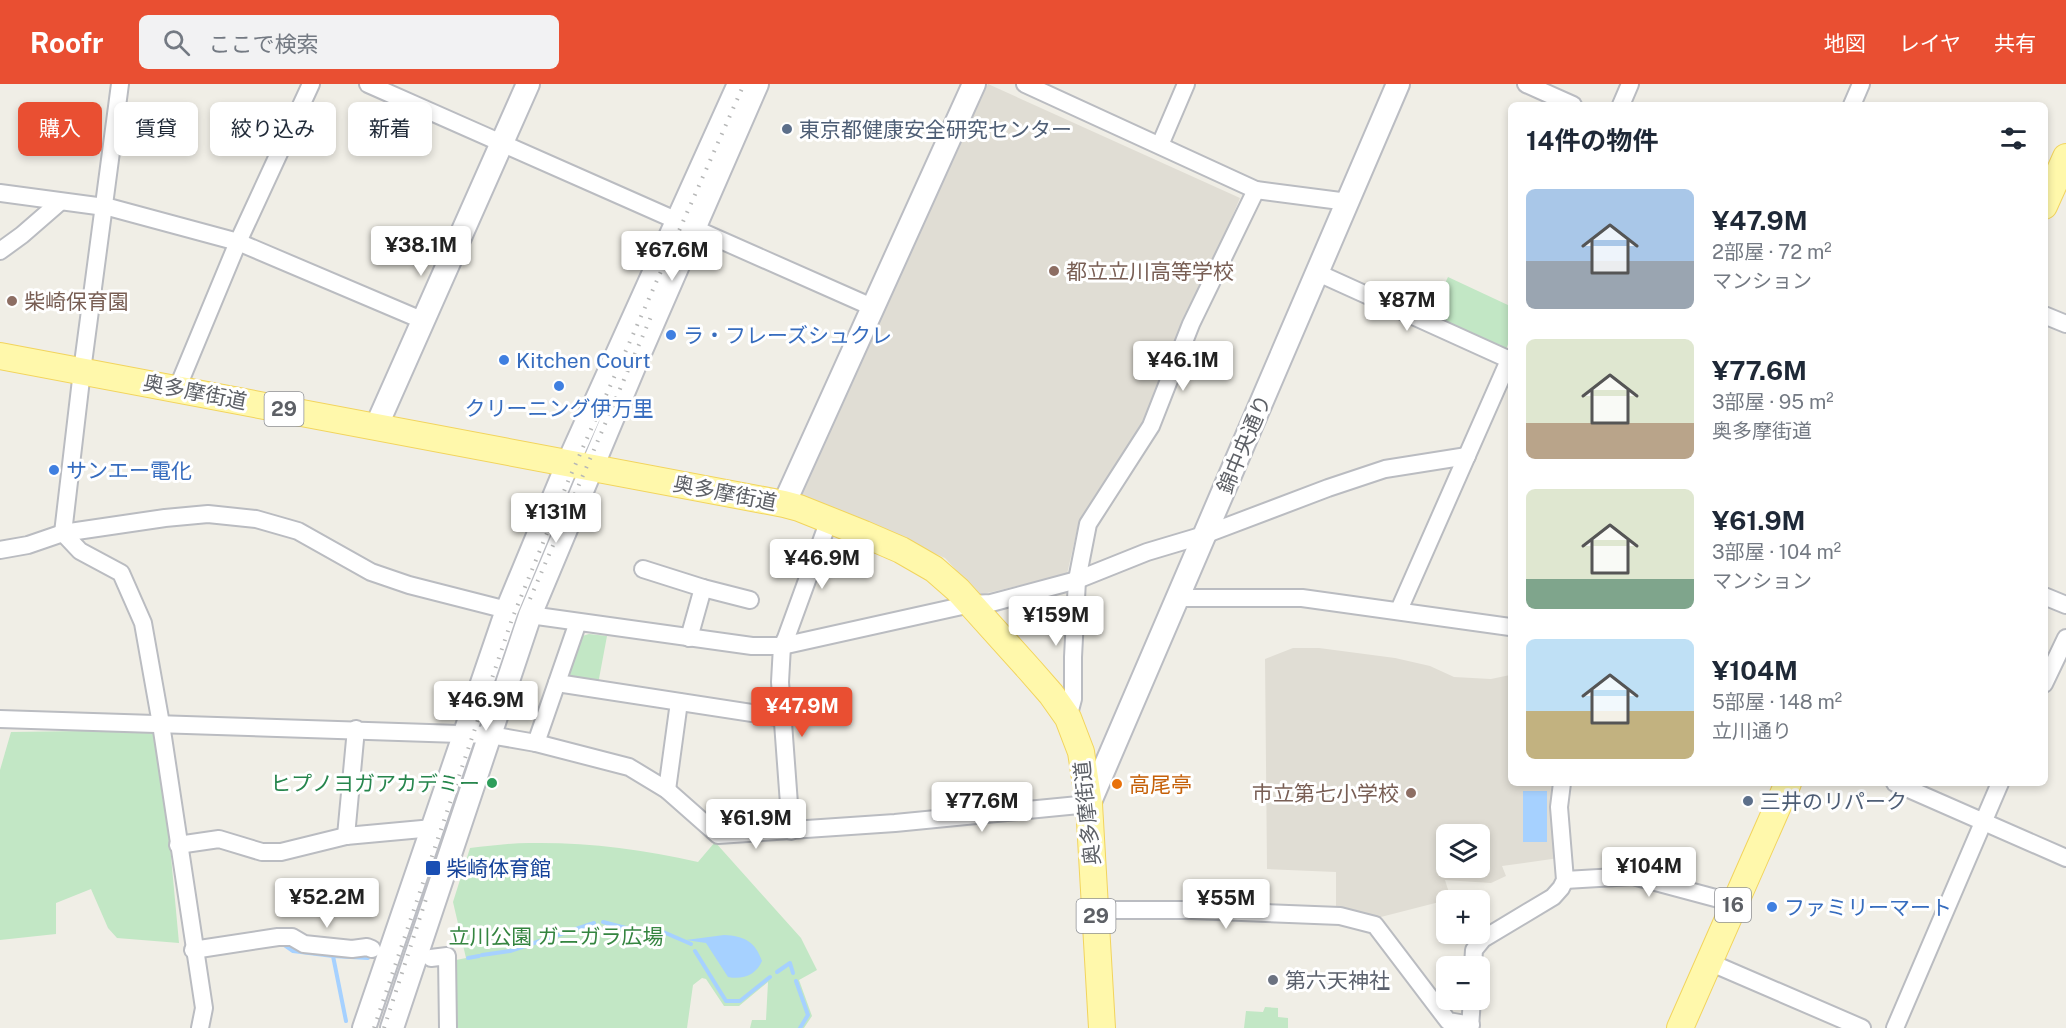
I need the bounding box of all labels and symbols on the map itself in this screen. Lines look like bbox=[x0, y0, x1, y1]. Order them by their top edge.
place label: 東京都健康安全研究センター bbox=[799, 117, 1072, 142]
marker: 東京都健康安全研究センター bbox=[780, 122, 794, 136]
pin: ¥38.1M bbox=[372, 226, 470, 277]
pin: ¥67.6M bbox=[623, 231, 721, 282]
place label: 都立立川高等学校 bbox=[1066, 259, 1234, 284]
marker: 都立立川高等学校 bbox=[1047, 264, 1061, 278]
pin: ¥87M bbox=[1371, 281, 1443, 332]
place label: 柴崎保育園 bbox=[24, 289, 129, 314]
marker: 柴崎保育園 bbox=[5, 294, 19, 308]
place label: ラ・フレーズシュクレ bbox=[683, 323, 892, 348]
marker: ラ・フレーズシュクレ bbox=[664, 328, 678, 342]
pin: ¥46.1M bbox=[1134, 341, 1232, 392]
place label: Kitchen Court bbox=[516, 348, 651, 373]
marker: Kitchen Court bbox=[497, 353, 511, 367]
street label: 奥多摩街道 bbox=[141, 370, 249, 414]
marker: クリーニング伊万里 bbox=[552, 379, 566, 393]
street label: 錦中央通り bbox=[1212, 391, 1276, 497]
road number: 29 bbox=[264, 392, 304, 426]
place label: クリーニング伊万里 bbox=[465, 396, 654, 421]
place label: サンエー電化 bbox=[66, 458, 192, 483]
marker: サンエー電化 bbox=[47, 463, 61, 477]
street label: 奥多摩街道 bbox=[671, 471, 779, 515]
pin: ¥131M bbox=[514, 493, 598, 544]
pin: ¥46.9M bbox=[773, 539, 871, 590]
pin: ¥159M bbox=[1014, 596, 1098, 647]
pin: ¥46.9M bbox=[437, 681, 535, 732]
pin: ¥47.9M bbox=[753, 687, 851, 738]
street label: 奥多摩街道 bbox=[1069, 759, 1105, 867]
place label: ヒプノヨガアカデミー bbox=[270, 771, 480, 796]
place label: 高尾亭 bbox=[1129, 772, 1192, 797]
marker: ヒプノヨガアカデミー bbox=[485, 776, 499, 790]
marker: 高尾亭 bbox=[1110, 777, 1124, 791]
place label: 市立第七小学校 bbox=[1252, 781, 1399, 806]
pin: ¥77.6M bbox=[933, 782, 1031, 833]
marker: 市立第七小学校 bbox=[1404, 786, 1418, 800]
place label: 三井のリパーク bbox=[1760, 789, 1907, 814]
marker: 三井のリパーク bbox=[1741, 794, 1755, 808]
pin: ¥61.9M bbox=[707, 799, 805, 850]
pin: ¥104M bbox=[1607, 847, 1691, 898]
place label: 柴崎体育館 bbox=[446, 856, 551, 881]
marker: 柴崎体育館 bbox=[424, 859, 442, 877]
pin: ¥52.2M bbox=[278, 878, 376, 929]
pin: ¥55M bbox=[1190, 879, 1262, 930]
road number: 16 bbox=[1715, 888, 1751, 922]
place label: ファミリーマート bbox=[1784, 895, 1952, 920]
road number: 29 bbox=[1076, 899, 1116, 933]
marker: ファミリーマート bbox=[1765, 900, 1779, 914]
park label: 立川公園 ガニガラ広場 bbox=[448, 924, 664, 949]
place label: 第六天神社 bbox=[1285, 968, 1390, 993]
marker: 第六天神社 bbox=[1266, 973, 1280, 987]

